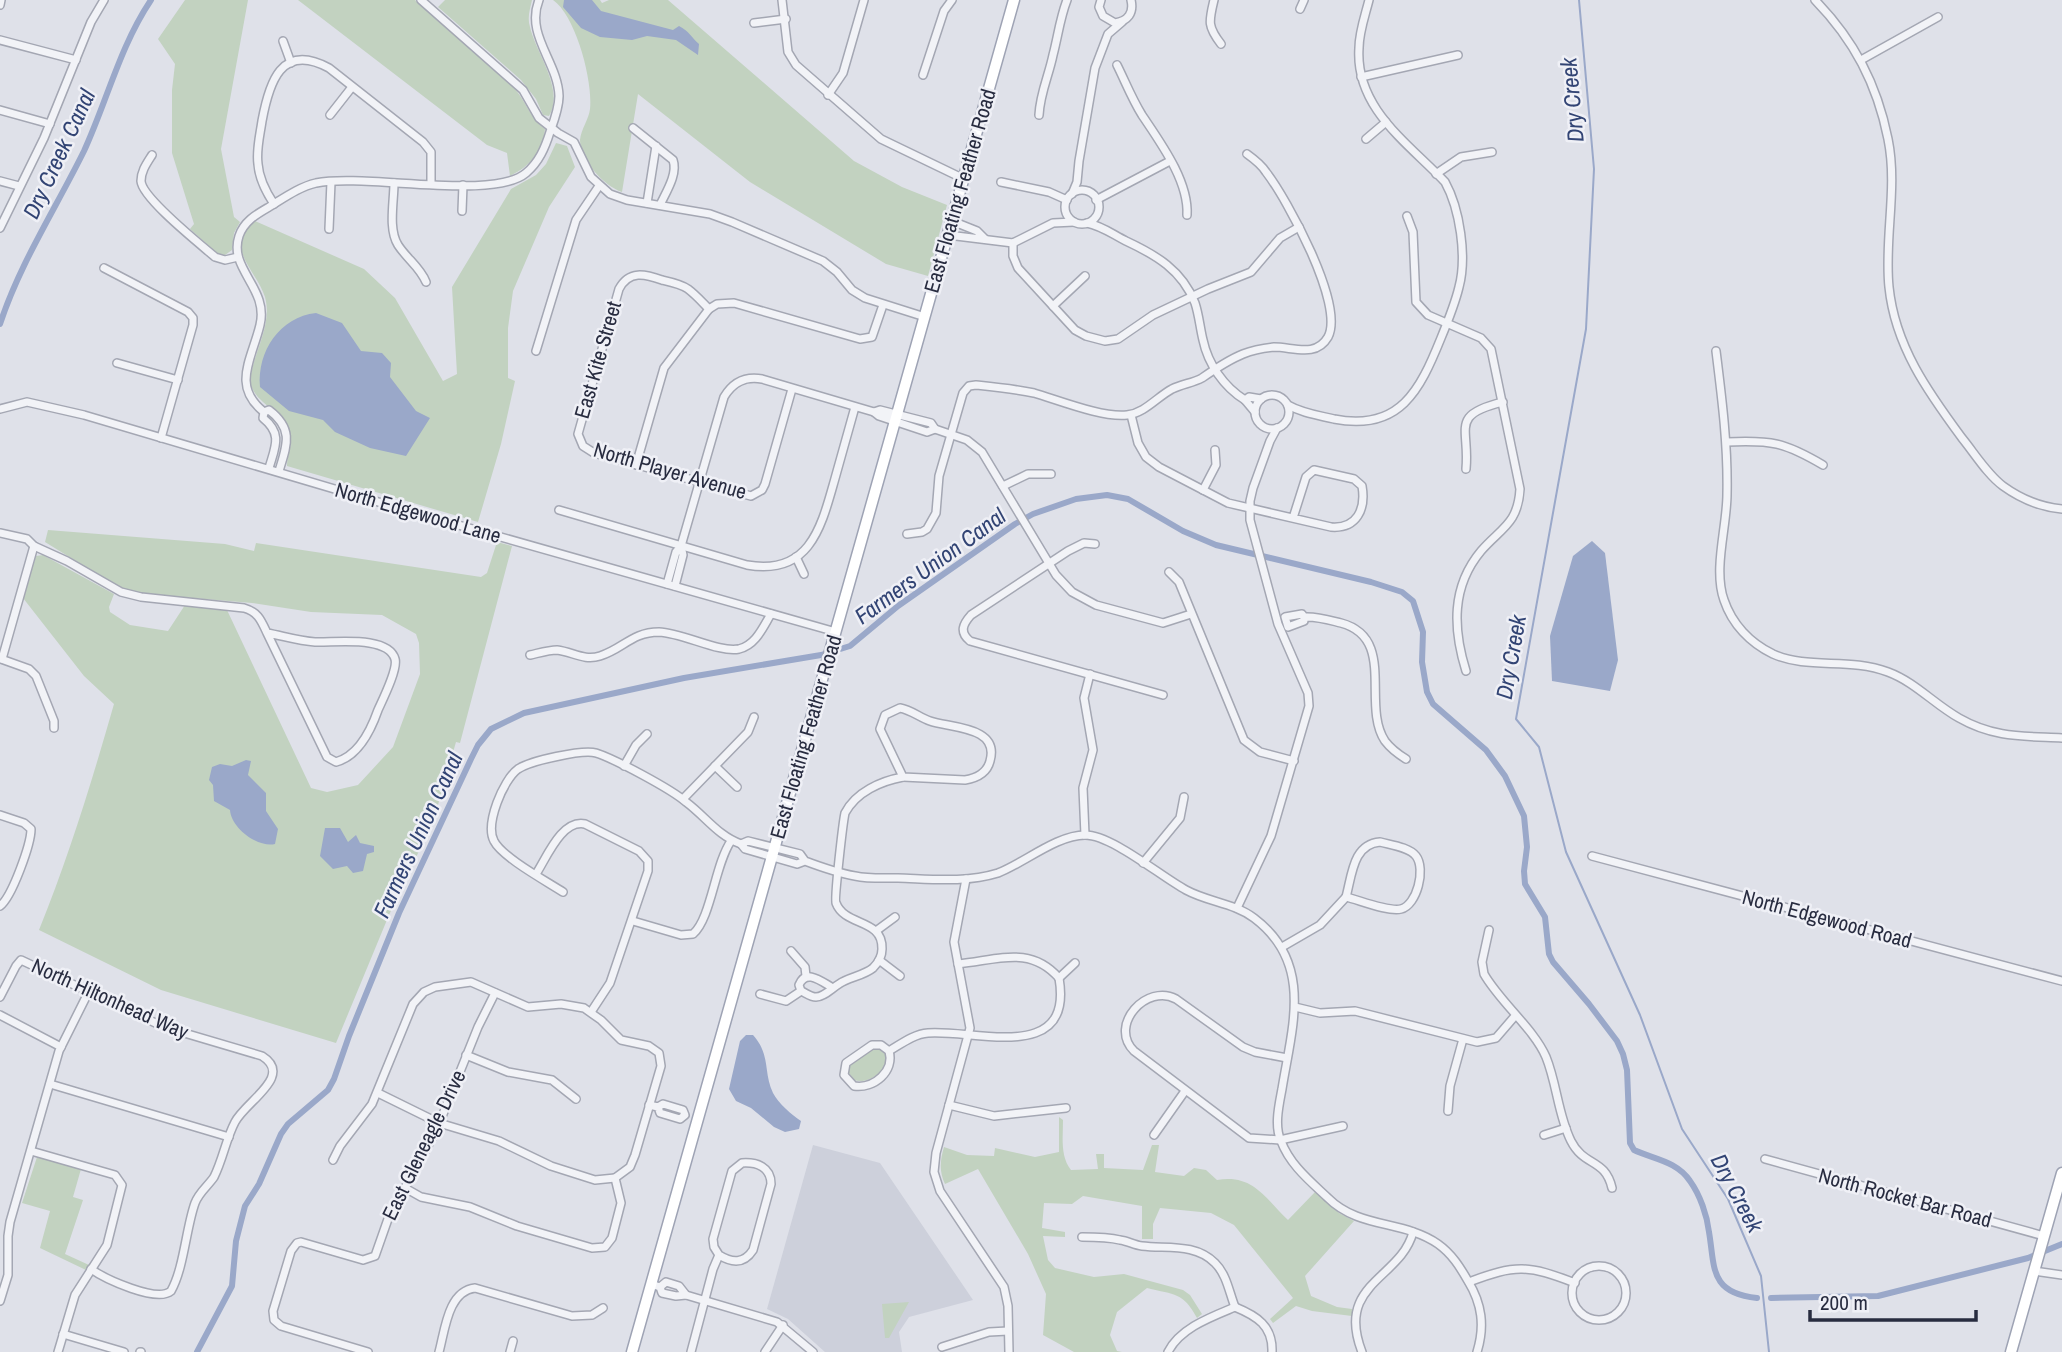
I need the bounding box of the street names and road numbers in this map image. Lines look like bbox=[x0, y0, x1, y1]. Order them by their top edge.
street label: East Floating Feather Road bbox=[917, 86, 1002, 296]
street label: East Kite Street bbox=[567, 298, 628, 422]
street label: North Player Avenue bbox=[590, 435, 750, 506]
street label: North Edgewood Lane bbox=[332, 475, 504, 550]
street label: East Floating Feather Road bbox=[763, 632, 848, 842]
street label: North Edgewood Road bbox=[1739, 882, 1915, 955]
street label: North Hiltonhead Way bbox=[27, 951, 194, 1046]
street label: East Gleneagle Drive bbox=[375, 1065, 472, 1225]
street label: North Rocket Bar Road bbox=[1815, 1160, 1995, 1235]

